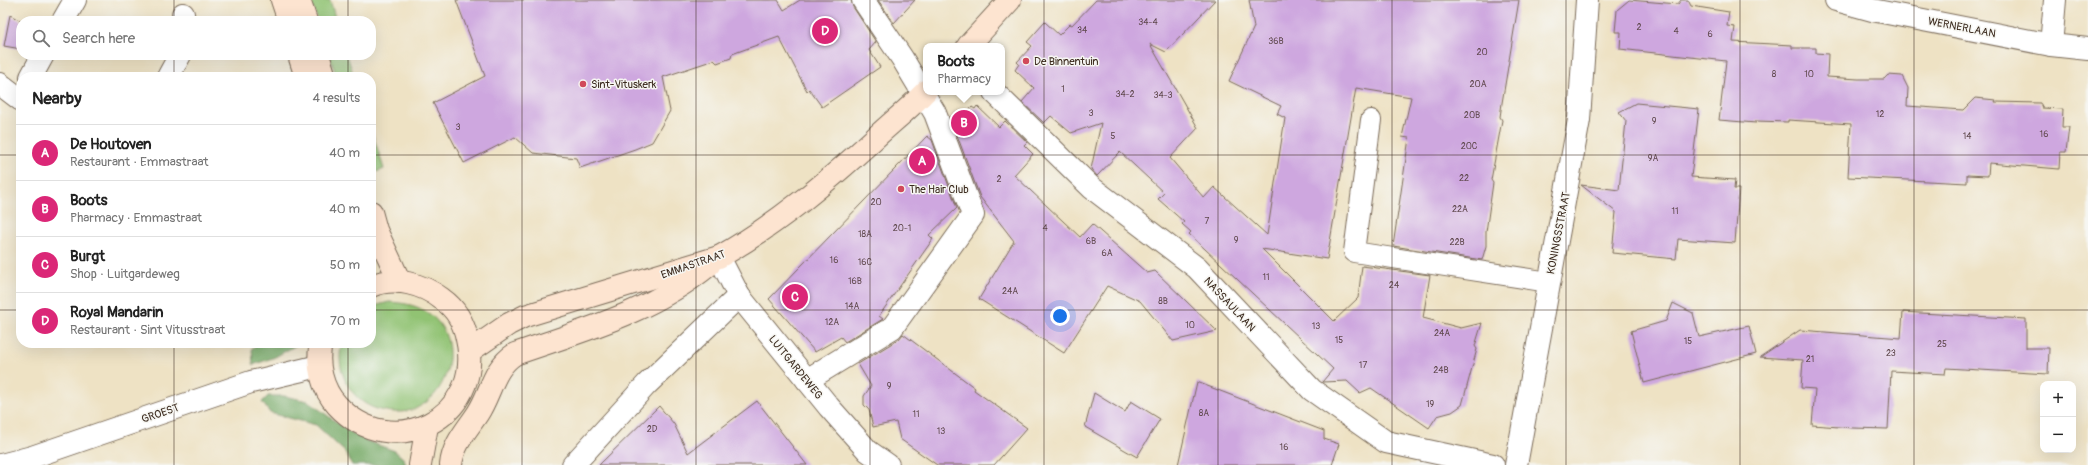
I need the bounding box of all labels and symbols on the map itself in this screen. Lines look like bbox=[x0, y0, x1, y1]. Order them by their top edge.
street label: WERNERLAAN bbox=[1927, 15, 1997, 40]
pin: D bbox=[812, 16, 838, 46]
house number: 34-4 bbox=[1138, 17, 1158, 28]
house number: 2 bbox=[1636, 22, 1642, 33]
house number: 34 bbox=[1077, 25, 1088, 36]
house number: 4 bbox=[1673, 26, 1679, 37]
house number: 6 bbox=[1707, 29, 1713, 40]
house number: 36B bbox=[1268, 36, 1284, 47]
house number: 20 bbox=[1476, 47, 1488, 58]
place label: De Binnentuin bbox=[1034, 55, 1099, 68]
marker: De Binnentuin bbox=[1021, 56, 1031, 66]
house number: 8 bbox=[1772, 69, 1777, 80]
house number: 10 bbox=[1804, 69, 1814, 80]
place label: Sint-Vituskerk bbox=[591, 78, 657, 91]
marker: Sint-Vituskerk bbox=[578, 79, 588, 89]
house number: 20A bbox=[1469, 79, 1487, 90]
house number: 1 bbox=[1061, 84, 1065, 95]
house number: 34-2 bbox=[1115, 89, 1135, 100]
house number: 34-3 bbox=[1153, 90, 1173, 101]
pin: B bbox=[951, 108, 977, 138]
house number: 3 bbox=[1088, 108, 1094, 119]
house number: 12 bbox=[1876, 109, 1884, 120]
house number: 20B bbox=[1464, 110, 1480, 121]
house number: 9 bbox=[1652, 116, 1657, 127]
house number: 3 bbox=[455, 122, 461, 133]
house number: 16 bbox=[2040, 129, 2048, 140]
house number: 5 bbox=[1111, 131, 1116, 142]
house number: 14 bbox=[1963, 131, 1972, 142]
house number: 20C bbox=[1461, 141, 1478, 152]
pin: A bbox=[909, 146, 935, 176]
house number: 9A bbox=[1648, 153, 1658, 164]
house number: 22 bbox=[1459, 173, 1469, 184]
house number: 2 bbox=[996, 174, 1002, 185]
place label: The Hair Club bbox=[909, 183, 969, 196]
marker: The Hair Club bbox=[896, 184, 906, 194]
street label: KONINGSSTRAAT bbox=[1544, 191, 1573, 275]
house number: 20 bbox=[870, 197, 882, 208]
house number: 22A bbox=[1452, 204, 1468, 215]
house number: 11 bbox=[1671, 206, 1679, 217]
house number: 7 bbox=[1205, 216, 1210, 227]
house number: 20-1 bbox=[893, 223, 911, 234]
house number: 4 bbox=[1042, 223, 1048, 234]
house number: 18A bbox=[858, 229, 872, 240]
house number: 9 bbox=[1234, 235, 1239, 246]
house number: 6B bbox=[1086, 236, 1096, 247]
house number: 22B bbox=[1449, 237, 1465, 248]
street label: EMMASTRAAT bbox=[659, 247, 727, 282]
house number: 6A bbox=[1101, 248, 1113, 259]
house number: 16 bbox=[830, 255, 838, 266]
house number: 16C bbox=[858, 257, 873, 268]
house number: 11 bbox=[1262, 272, 1270, 283]
street label: NASSAULAAN bbox=[1201, 274, 1258, 334]
house number: 16B bbox=[848, 276, 862, 287]
house number: 24 bbox=[1389, 280, 1400, 291]
pin: C bbox=[782, 282, 808, 312]
house number: 24A bbox=[1002, 286, 1018, 297]
house number: 8B bbox=[1158, 296, 1168, 307]
house number: 14A bbox=[845, 301, 859, 312]
your location bbox=[1050, 306, 1070, 326]
house number: 12A bbox=[825, 317, 839, 328]
house number: 10 bbox=[1185, 320, 1195, 331]
house number: 13 bbox=[1312, 321, 1320, 332]
house number: 24A bbox=[1434, 328, 1450, 339]
street label: LUITGARDEWEG bbox=[766, 333, 825, 402]
house number: 15 bbox=[1335, 335, 1343, 346]
house number: 15 bbox=[1684, 336, 1692, 347]
house number: 25 bbox=[1937, 339, 1947, 350]
house number: 23 bbox=[1886, 348, 1896, 359]
house number: 21 bbox=[1806, 354, 1814, 365]
house number: 17 bbox=[1359, 360, 1367, 371]
house number: 24B bbox=[1433, 365, 1449, 376]
house number: 9 bbox=[887, 381, 892, 392]
house number: 19 bbox=[1426, 399, 1434, 410]
street label: GROEST bbox=[140, 401, 181, 426]
house number: 8A bbox=[1199, 408, 1209, 419]
house number: 11 bbox=[912, 409, 920, 420]
house number: 2D bbox=[647, 424, 658, 435]
house number: 13 bbox=[937, 426, 945, 437]
house number: 16 bbox=[1280, 442, 1288, 453]

